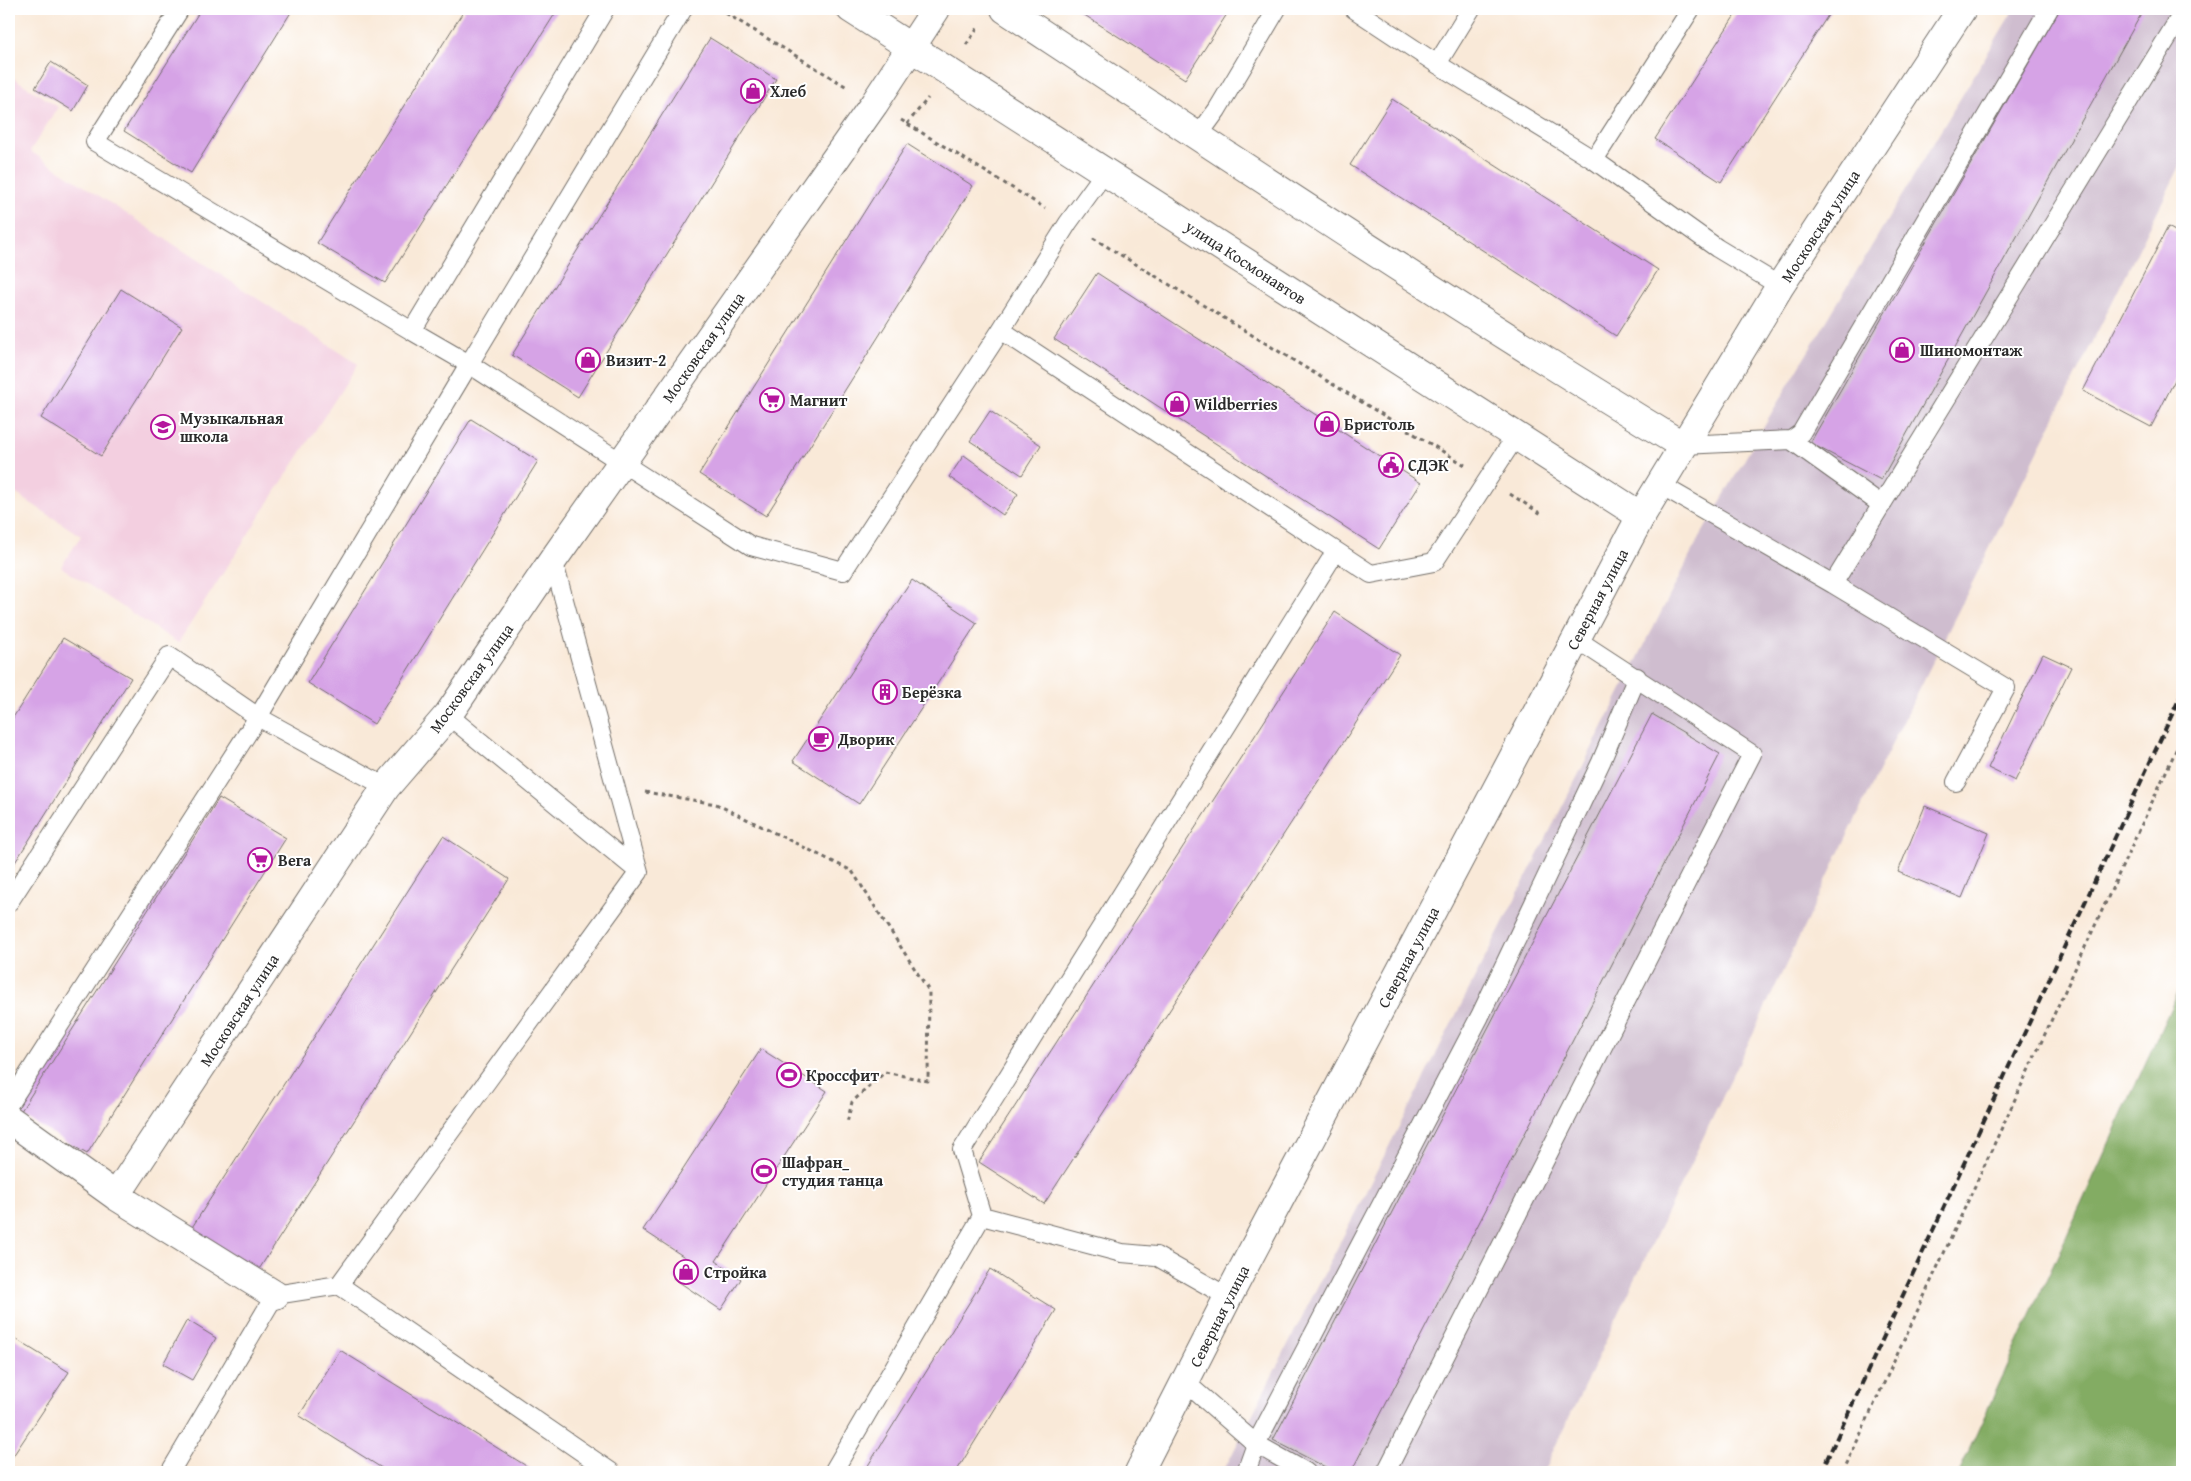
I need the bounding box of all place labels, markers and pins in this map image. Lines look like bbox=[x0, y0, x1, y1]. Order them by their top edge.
shop icon: Хлеб bbox=[740, 78, 766, 104]
place label: Хлеб bbox=[770, 79, 806, 103]
shop icon: Шиномонтаж bbox=[1889, 337, 1915, 363]
place label: Шиномонтаж bbox=[1920, 338, 2022, 362]
shop icon: Визит-2 bbox=[575, 347, 601, 373]
place label: Визит-2 bbox=[606, 348, 666, 372]
supermarket icon: Магнит bbox=[759, 387, 785, 413]
place label: Магнит bbox=[790, 388, 848, 412]
shop icon: Wildberries bbox=[1164, 391, 1190, 417]
place label: Wildberries bbox=[1194, 392, 1278, 416]
place label: Музыкальная школа bbox=[180, 406, 284, 448]
shop icon: Бристоль bbox=[1314, 411, 1340, 437]
place label: Бристоль bbox=[1344, 412, 1415, 436]
school or university icon: Музыкальная школа bbox=[150, 414, 176, 440]
public building icon: СДЭК bbox=[1378, 452, 1404, 478]
place label: СДЭК bbox=[1408, 453, 1449, 477]
building icon: Берёзка bbox=[872, 679, 898, 705]
place label: Берёзка bbox=[902, 680, 963, 704]
cafe icon: Дворик bbox=[808, 726, 834, 752]
place label: Дворик bbox=[837, 727, 895, 751]
supermarket icon: Вега bbox=[247, 847, 273, 873]
place label: Вега bbox=[278, 848, 312, 872]
sports icon: Кроссфит bbox=[776, 1062, 802, 1088]
place label: Кроссфит bbox=[806, 1063, 879, 1087]
place label: Шафран_ студия танца bbox=[782, 1150, 884, 1192]
sports icon: Шафран_ студия танца bbox=[751, 1158, 777, 1184]
shop icon: Стройка bbox=[673, 1259, 699, 1285]
place label: Стройка bbox=[704, 1260, 767, 1284]

